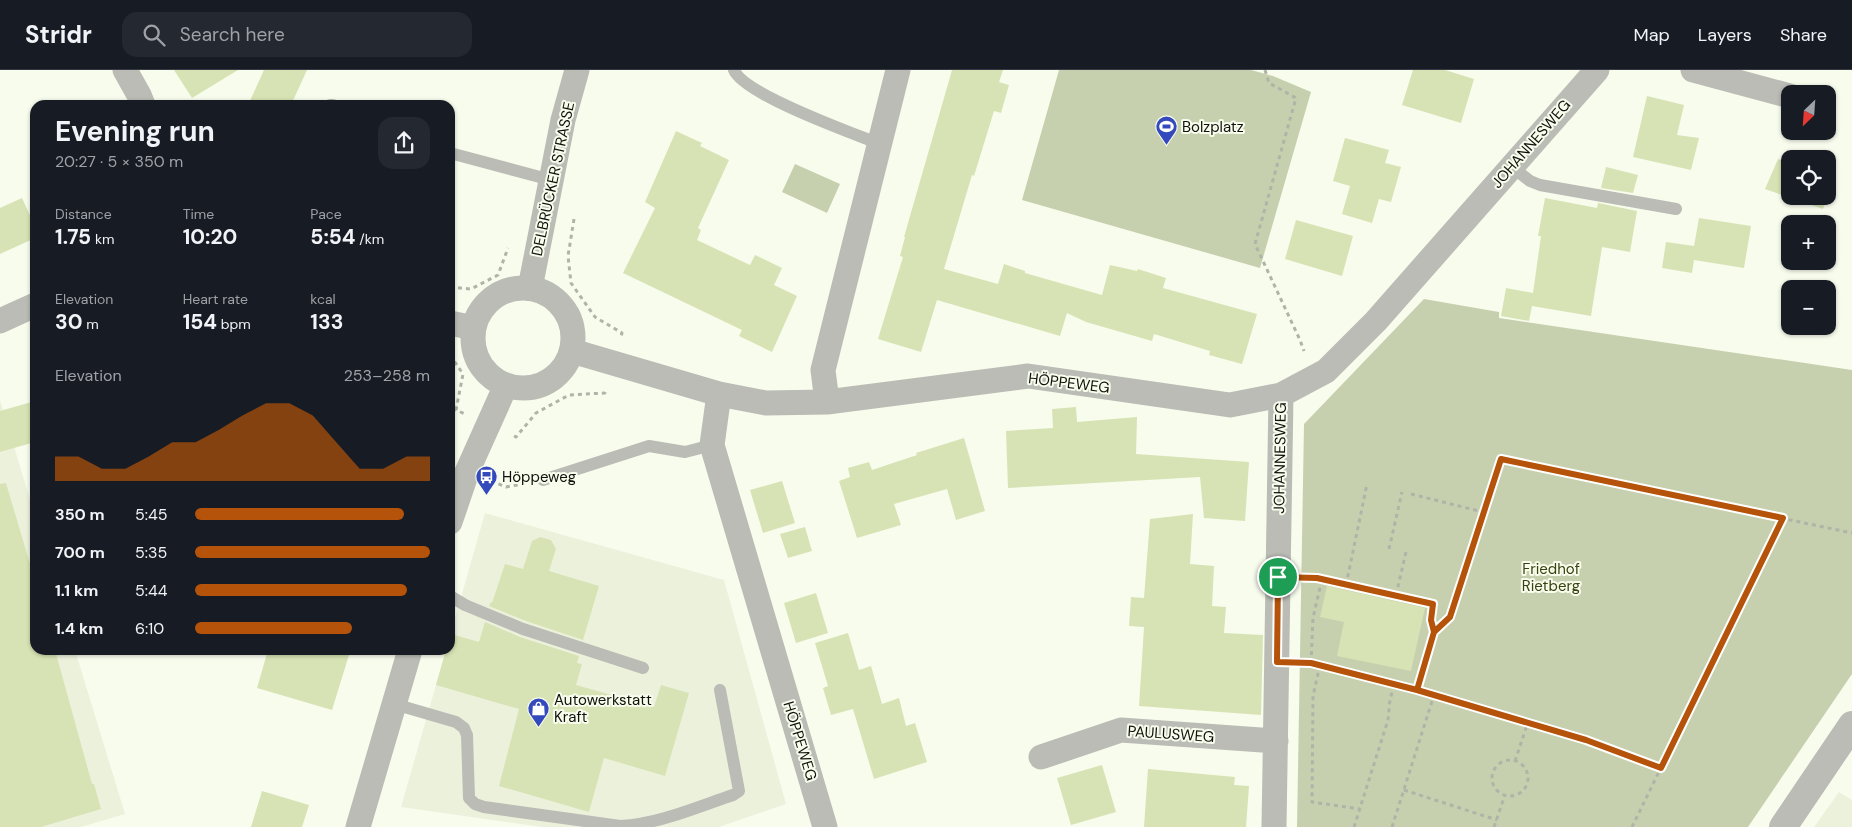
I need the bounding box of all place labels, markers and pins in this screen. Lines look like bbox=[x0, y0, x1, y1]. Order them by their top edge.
sports icon: Bolzplatz bbox=[1154, 115, 1178, 146]
place label: Bolzplatz bbox=[1182, 117, 1244, 137]
bus stop icon: Höppeweg bbox=[474, 465, 498, 496]
place label: Höppeweg bbox=[502, 467, 576, 487]
pin bbox=[1257, 556, 1299, 598]
place label: Autowerkstatt Kraft bbox=[554, 690, 652, 727]
shop icon: Autowerkstatt Kraft bbox=[526, 697, 550, 728]

